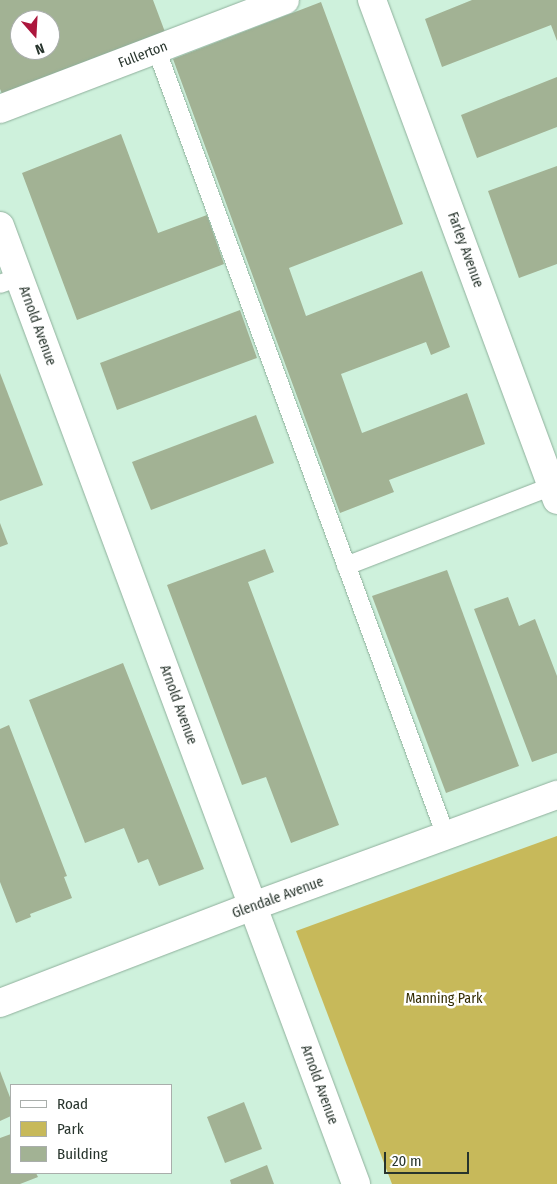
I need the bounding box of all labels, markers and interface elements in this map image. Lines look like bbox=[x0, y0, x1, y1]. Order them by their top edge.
north arrow bbox=[10, 10, 60, 60]
street label: Fullerton bbox=[116, 38, 170, 72]
text: N bbox=[33, 39, 46, 58]
street label: Farley Avenue bbox=[444, 210, 486, 290]
street label: Arnold Avenue bbox=[15, 284, 59, 368]
street label: Arnold Avenue bbox=[156, 663, 200, 747]
street label: Glendale Avenue bbox=[230, 874, 326, 922]
park label: Manning Park bbox=[405, 991, 483, 1007]
street label: Arnold Avenue bbox=[297, 1043, 341, 1127]
legend bbox=[10, 1084, 172, 1174]
text: Road bbox=[57, 1095, 88, 1113]
text: Park bbox=[57, 1120, 84, 1138]
scale bar bbox=[387, 1142, 472, 1174]
text: Building bbox=[57, 1145, 108, 1163]
text: 20 m bbox=[392, 1152, 422, 1170]

